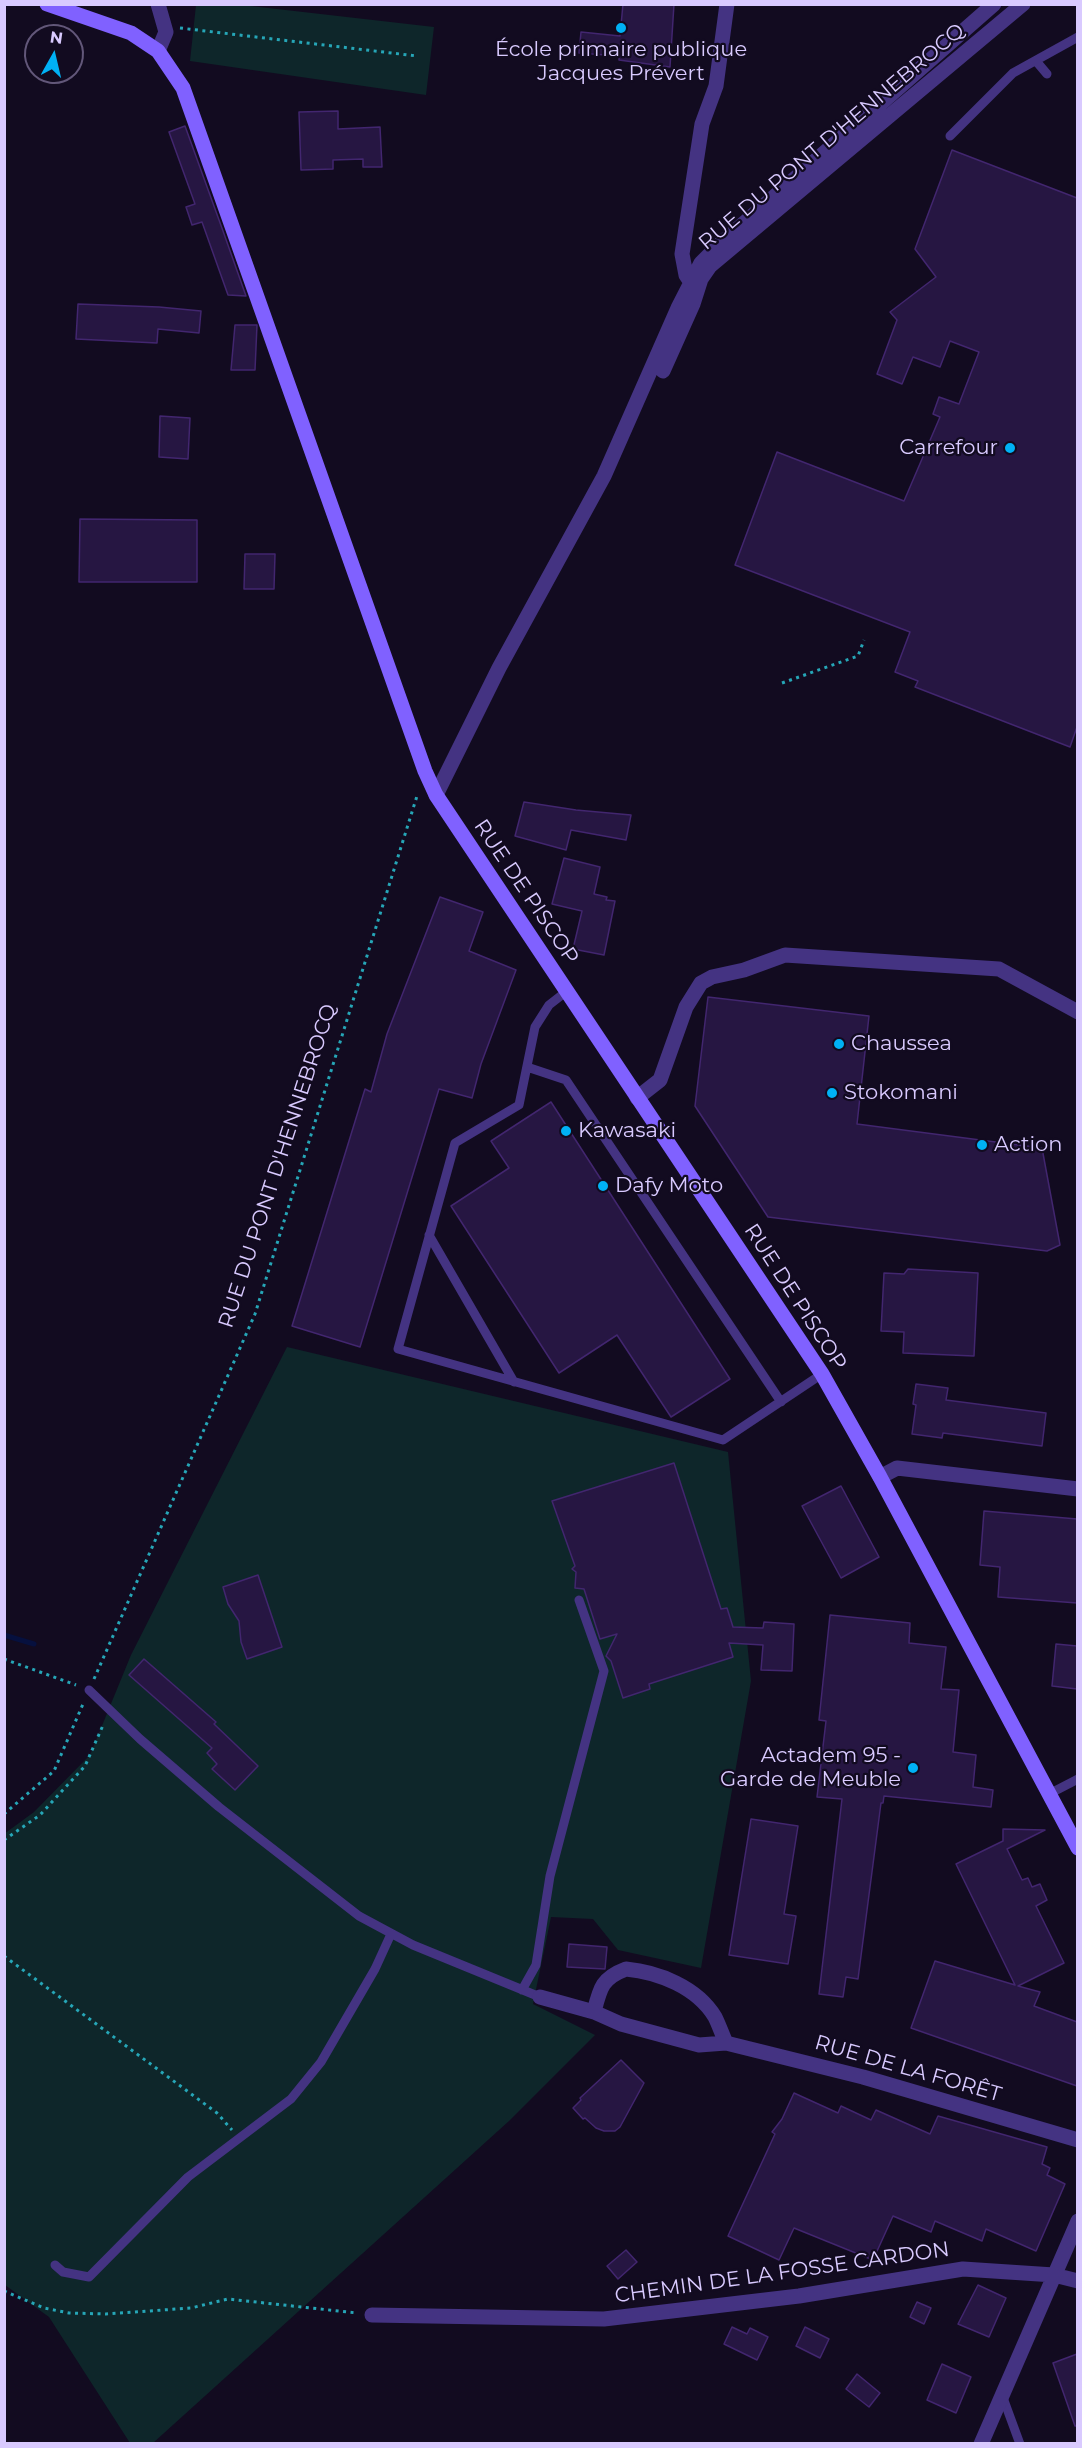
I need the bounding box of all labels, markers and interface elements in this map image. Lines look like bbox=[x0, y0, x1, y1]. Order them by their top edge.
street label: RUE DU PONT D'HENNEBROCQ bbox=[694, 18, 970, 256]
marker: École primaire publique Jacques Prévert bbox=[614, 21, 628, 35]
north arrow bbox=[24, 24, 84, 84]
text: N bbox=[49, 27, 64, 48]
place label: École primaire publique Jacques Prévert bbox=[495, 37, 747, 87]
place label: Carrefour bbox=[899, 435, 998, 461]
marker: Carrefour bbox=[1003, 441, 1017, 455]
street label: RUE DE PISCOP bbox=[468, 815, 584, 969]
street label: RUE DU PONT D'HENNEBROCQ bbox=[214, 1001, 342, 1331]
place label: Chaussea bbox=[851, 1031, 952, 1057]
marker: Chaussea bbox=[832, 1037, 846, 1051]
place label: Stokomani bbox=[844, 1080, 958, 1106]
marker: Stokomani bbox=[825, 1086, 839, 1100]
place label: Kawasaki bbox=[578, 1118, 676, 1144]
marker: Kawasaki bbox=[559, 1124, 573, 1138]
place label: Action bbox=[994, 1132, 1062, 1158]
marker: Action bbox=[975, 1138, 989, 1152]
place label: Dafy Moto bbox=[615, 1173, 723, 1199]
marker: Dafy Moto bbox=[596, 1179, 610, 1193]
street label: RUE DE PISCOP bbox=[738, 1219, 852, 1375]
place label: Actadem 95 - Garde de Meuble bbox=[720, 1743, 901, 1793]
marker: Actadem 95 - Garde de Meuble bbox=[906, 1761, 920, 1775]
street label: RUE DE LA FORÊT bbox=[812, 2030, 1004, 2108]
street label: CHEMIN DE LA FOSSE CARDON bbox=[613, 2237, 951, 2309]

